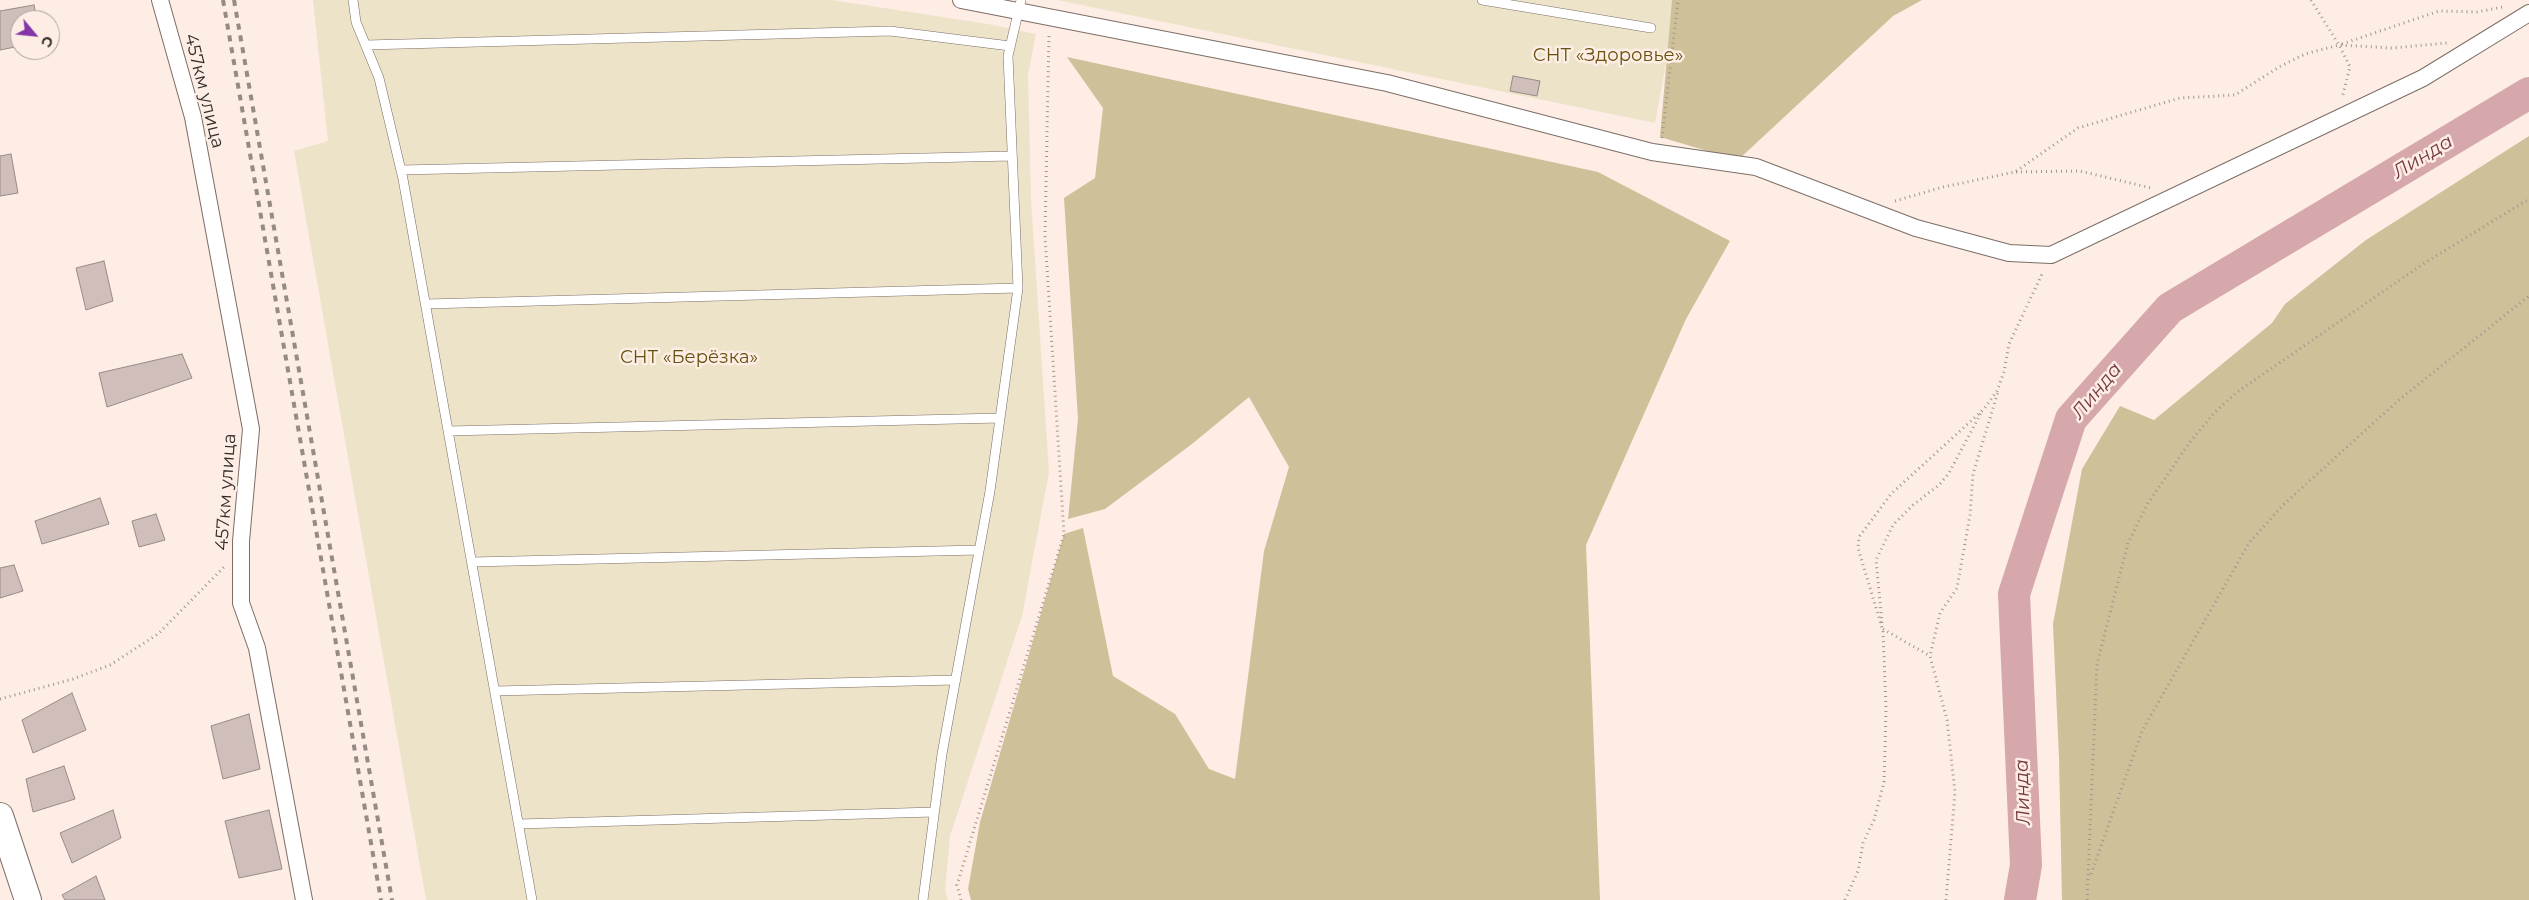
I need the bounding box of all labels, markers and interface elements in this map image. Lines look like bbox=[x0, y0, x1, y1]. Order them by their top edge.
north arrow bbox=[10, 10, 60, 60]
street label: 457км улица bbox=[179, 31, 229, 151]
text: С bbox=[37, 33, 58, 50]
park label: СНТ «Здоровье» bbox=[1533, 45, 1683, 67]
water label: Линда bbox=[2389, 130, 2457, 184]
park label: СНТ «Берёзка» bbox=[620, 347, 758, 369]
water label: Линда bbox=[2067, 358, 2127, 424]
street label: 457км улица bbox=[211, 433, 241, 551]
water label: Линда bbox=[2010, 759, 2036, 825]

